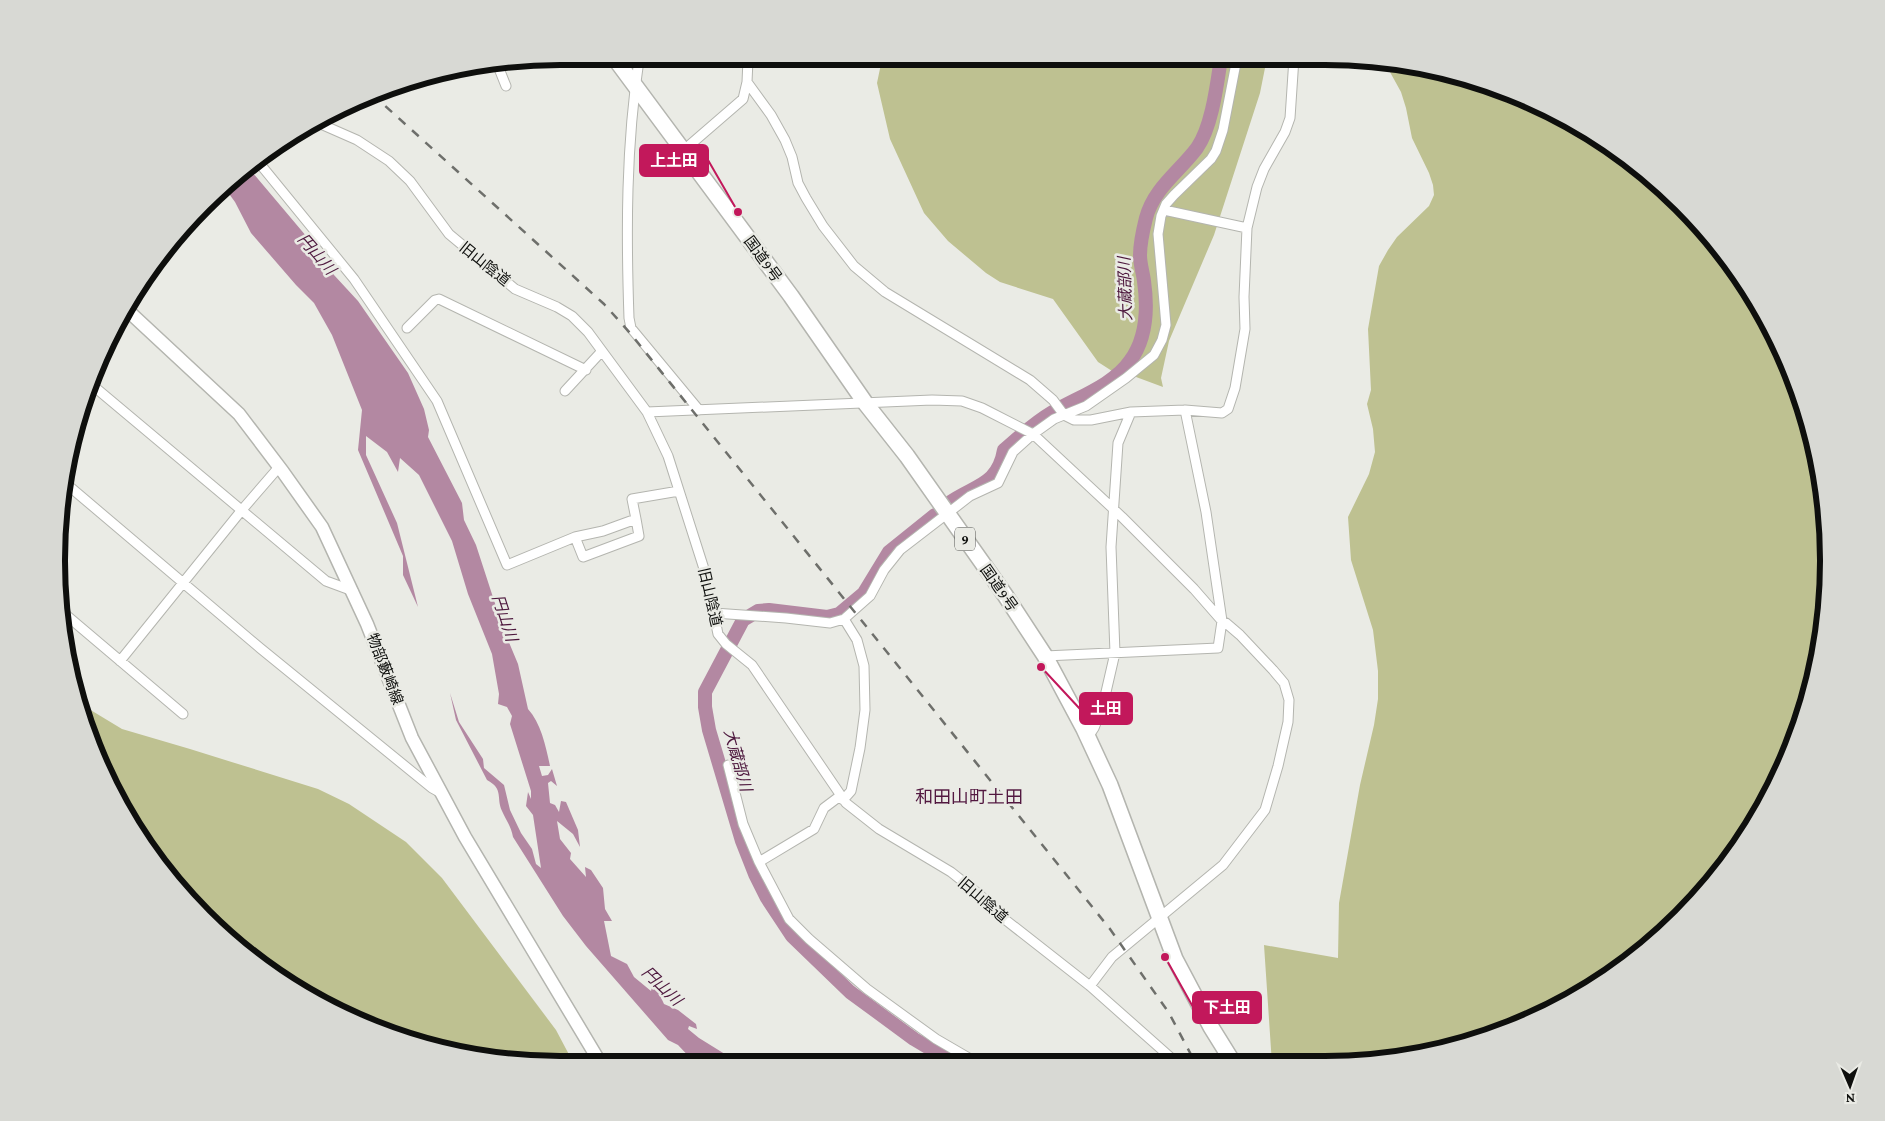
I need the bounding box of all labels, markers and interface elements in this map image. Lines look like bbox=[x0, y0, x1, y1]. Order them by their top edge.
callout: 上土田 bbox=[640, 145, 708, 176]
text: 上土田 bbox=[650, 152, 698, 169]
water label: 円山川 bbox=[295, 230, 340, 279]
street label: 国道9号 bbox=[741, 233, 785, 285]
street label: 旧山陰道 bbox=[457, 239, 513, 289]
water label: 大蔵部川 bbox=[1115, 255, 1135, 321]
road number: 9 bbox=[955, 528, 975, 550]
street label: 国道9号 bbox=[977, 562, 1021, 614]
street label: 旧山陰道 bbox=[695, 566, 725, 628]
water label: 円山川 bbox=[489, 593, 521, 645]
street label: 物部藪崎線 bbox=[364, 631, 406, 707]
callout: 土田 bbox=[1080, 693, 1132, 724]
text: 土田 bbox=[1090, 700, 1122, 717]
water label: 大蔵部川 bbox=[721, 727, 756, 795]
district label: 和田山町土田 bbox=[915, 787, 1023, 807]
street label: 旧山陰道 bbox=[955, 874, 1011, 926]
water label: 円山川 bbox=[639, 963, 687, 1010]
callout: 下土田 bbox=[1193, 992, 1261, 1023]
text: 下土田 bbox=[1203, 999, 1251, 1016]
north arrow bbox=[1825, 1061, 1875, 1111]
text: N bbox=[1845, 1091, 1856, 1107]

